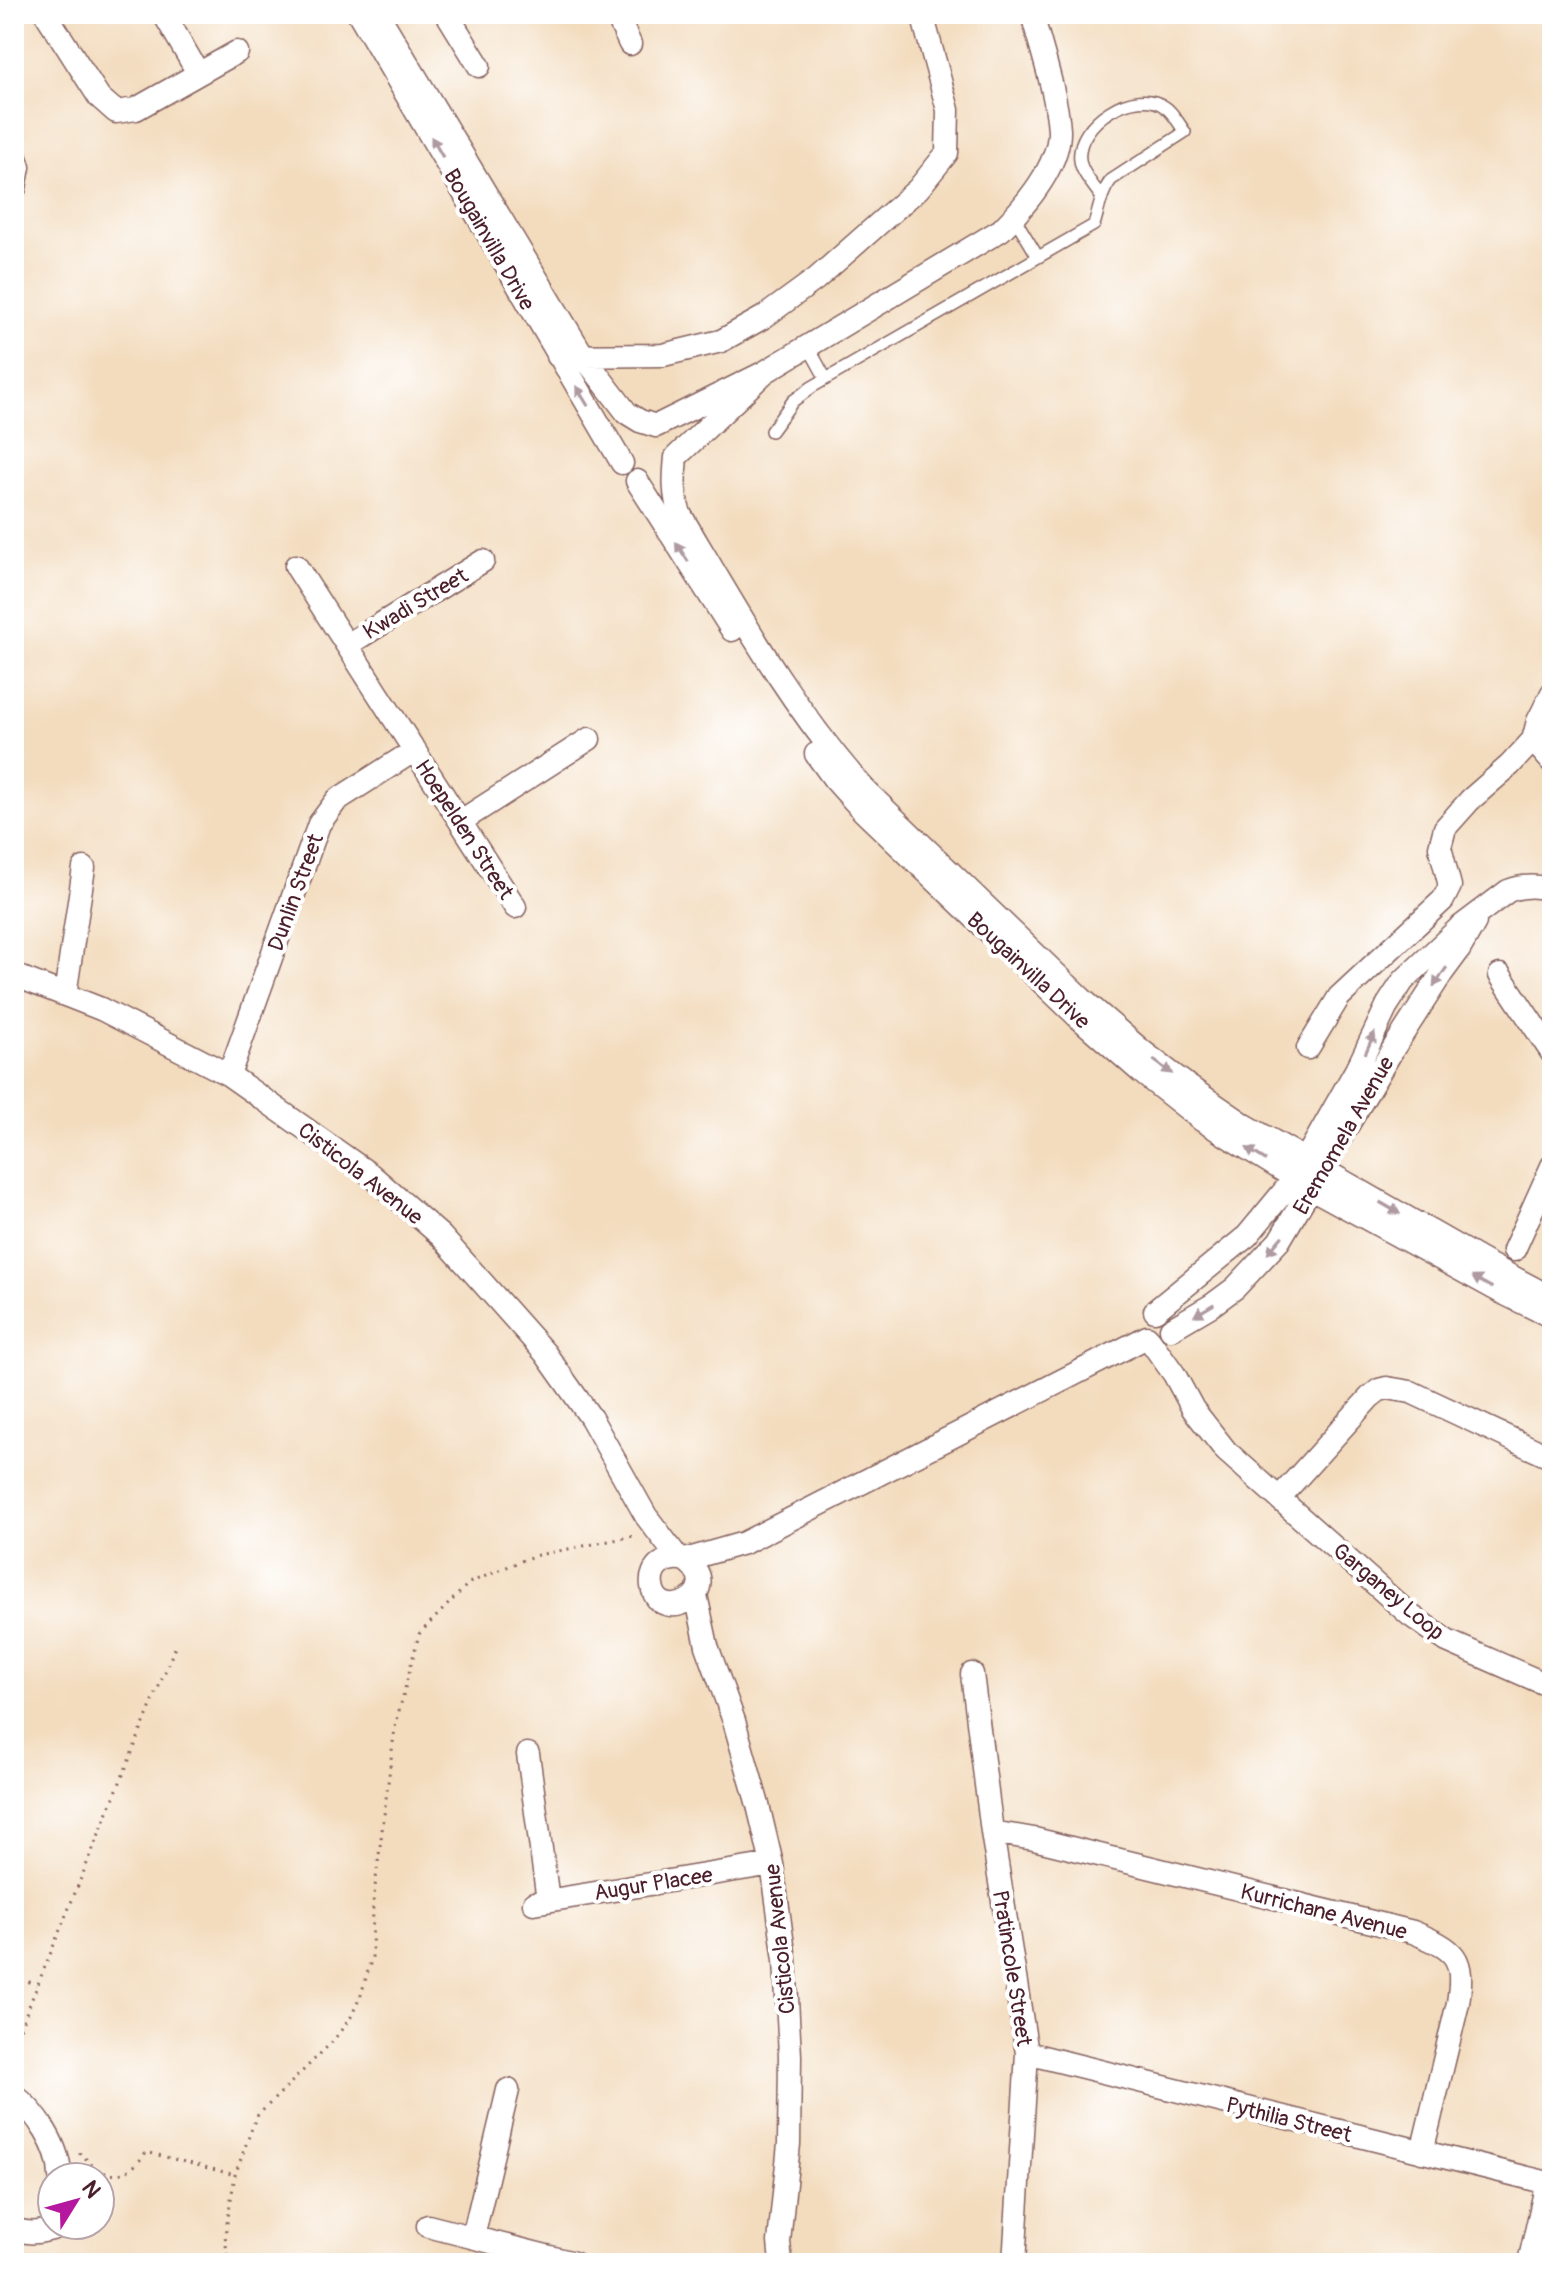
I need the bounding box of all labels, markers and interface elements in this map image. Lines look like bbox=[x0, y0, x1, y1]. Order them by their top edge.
one-way arrow bbox=[430, 136, 444, 158]
street label: Bougainvilla Drive bbox=[437, 164, 541, 315]
one-way arrow bbox=[575, 385, 589, 407]
one-way arrow bbox=[674, 541, 689, 562]
street label: Kwadi Street bbox=[358, 562, 473, 646]
street label: Hoepelden Street bbox=[408, 754, 520, 905]
street label: Dunlin Street bbox=[262, 830, 330, 955]
street label: Bougainvilla Drive bbox=[961, 906, 1096, 1035]
one-way arrow bbox=[1433, 966, 1448, 987]
one-way arrow bbox=[1363, 1031, 1376, 1054]
street label: Eremomela Avenue bbox=[1287, 1051, 1401, 1220]
one-way arrow bbox=[1153, 1059, 1173, 1075]
street label: Cisticola Avenue bbox=[292, 1116, 429, 1231]
one-way arrow bbox=[1245, 1147, 1267, 1161]
one-way arrow bbox=[1379, 1201, 1401, 1215]
one-way arrow bbox=[1267, 1234, 1284, 1254]
one-way arrow bbox=[1471, 1275, 1494, 1289]
one-way arrow bbox=[1193, 1302, 1215, 1316]
street label: Garganey Loop bbox=[1327, 1537, 1450, 1647]
street label: Augur Placee bbox=[592, 1861, 715, 1907]
street label: Cisticola Avenue bbox=[758, 1862, 802, 2015]
street label: Kurrichane Avenue bbox=[1238, 1878, 1410, 1946]
street label: Pratincole Street bbox=[986, 1888, 1038, 2048]
street label: Pythilia Street bbox=[1223, 2091, 1355, 2149]
north arrow bbox=[36, 2161, 116, 2241]
text: N bbox=[76, 2175, 107, 2204]

